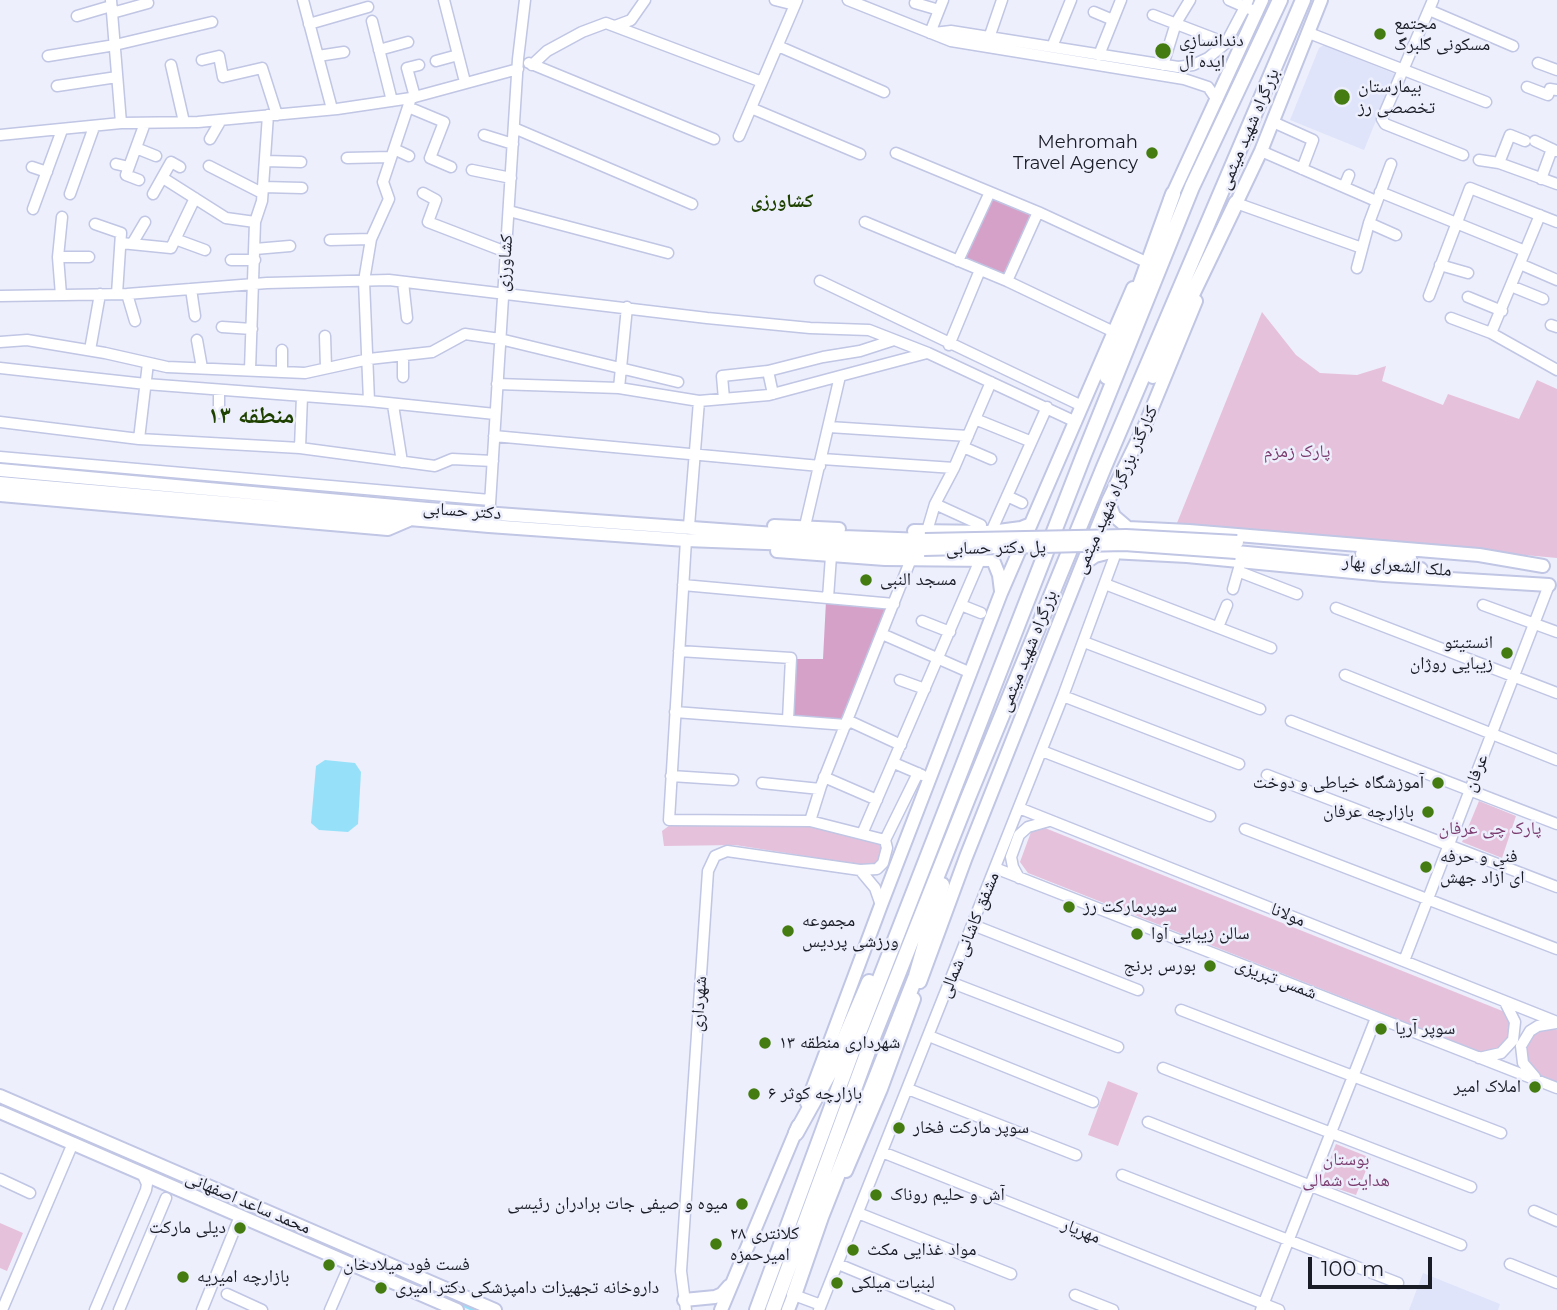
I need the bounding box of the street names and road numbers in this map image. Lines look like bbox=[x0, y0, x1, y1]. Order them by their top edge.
street label: بزرگراه شهید میثمی bbox=[1214, 65, 1284, 193]
street label: کشاورزی bbox=[492, 234, 518, 292]
street label: کنارگذر بزرگراه شهید میثمی bbox=[1069, 403, 1163, 577]
street label: دکتر حسابی bbox=[422, 497, 502, 525]
street label: پل دکتر حسابی bbox=[946, 536, 1046, 560]
street label: ملک الشعرای بهار bbox=[1342, 550, 1452, 582]
street label: بزرگراه شهید میثمی bbox=[994, 587, 1062, 715]
street label: عرفان bbox=[1459, 751, 1493, 795]
street label: مشفق کاشانی شمالی bbox=[934, 869, 1004, 1001]
street label: مولانا bbox=[1268, 898, 1308, 932]
street label: شمس تبریزی bbox=[1232, 954, 1320, 1004]
street label: شهرداری bbox=[686, 975, 712, 1033]
street label: محمد ساعد اصفهانی bbox=[182, 1167, 314, 1239]
street label: مهریار bbox=[1058, 1213, 1104, 1249]

